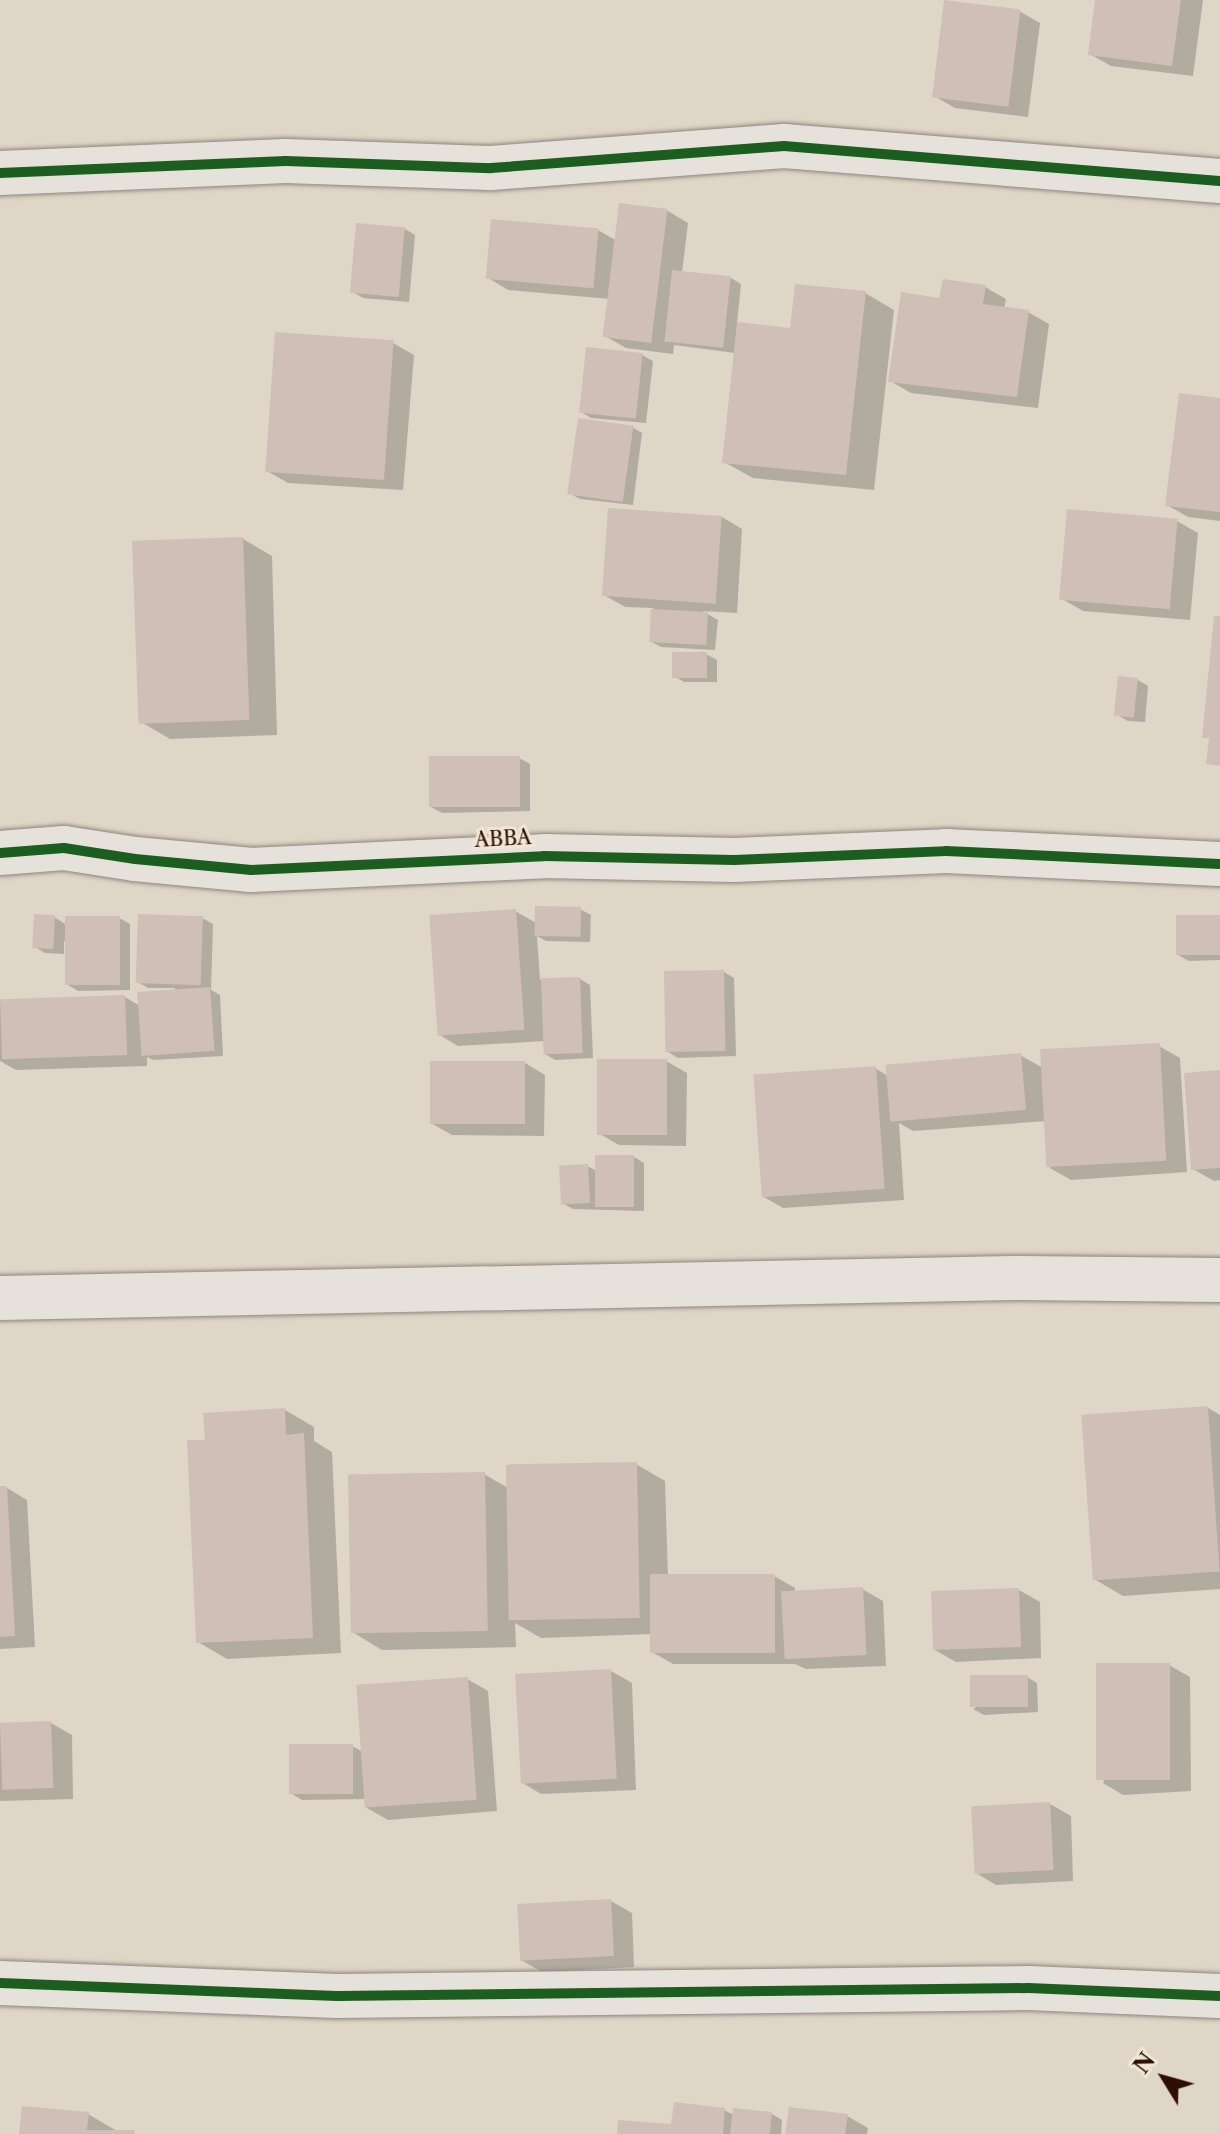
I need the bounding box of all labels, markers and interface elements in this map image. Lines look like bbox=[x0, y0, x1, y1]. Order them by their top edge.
street label: ABBA bbox=[474, 826, 532, 852]
north arrow bbox=[1124, 2038, 1204, 2118]
text: N bbox=[1128, 2047, 1161, 2079]

